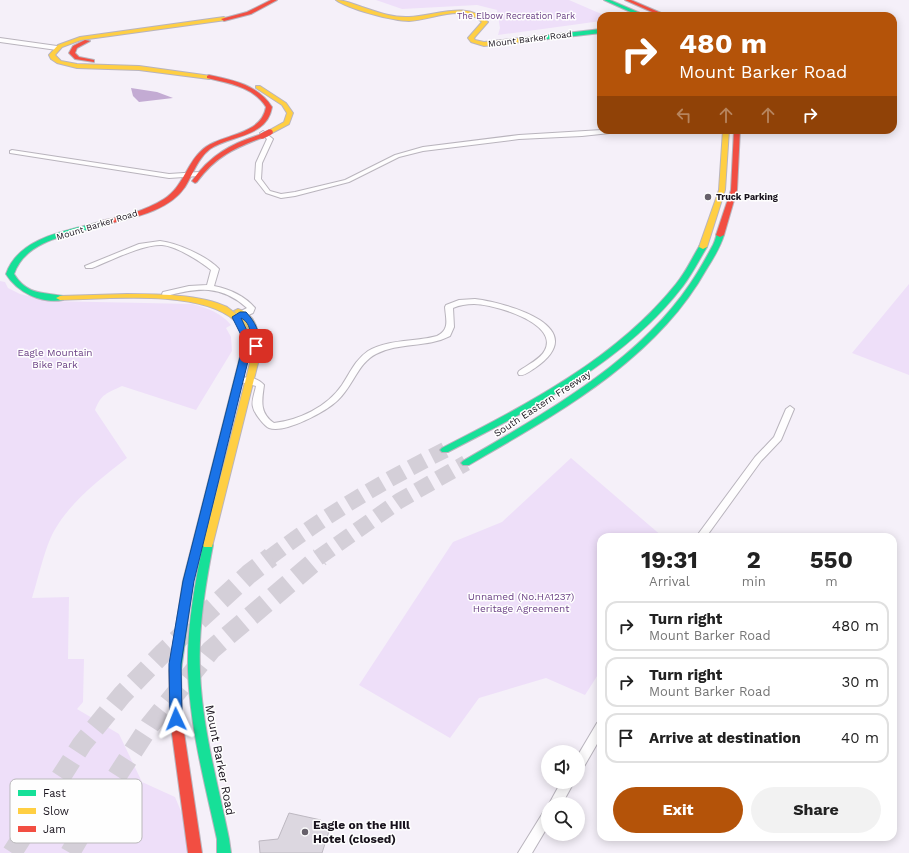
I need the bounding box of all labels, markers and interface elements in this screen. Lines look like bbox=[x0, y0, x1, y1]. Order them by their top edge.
park label: The Elbow Recreation Park bbox=[457, 11, 575, 21]
text: 480 m bbox=[679, 27, 767, 60]
icon: right bbox=[613, 28, 665, 80]
street label: Mount Barker Road bbox=[488, 29, 572, 49]
text: Mount Barker Road bbox=[679, 61, 847, 82]
icon: left bbox=[673, 104, 695, 126]
icon: ahead bbox=[715, 104, 737, 126]
icon: ahead bbox=[757, 104, 779, 126]
icon: right bbox=[799, 104, 821, 126]
marker: Truck Parking bbox=[703, 192, 713, 202]
place label: Truck Parking bbox=[716, 192, 779, 202]
street label: Mount Barker Road bbox=[55, 208, 139, 242]
pin bbox=[239, 329, 273, 363]
icon: arrive bbox=[245, 335, 267, 357]
park label: Eagle Mountain Bike Park bbox=[17, 347, 93, 370]
street label: South Eastern Freeway bbox=[492, 368, 593, 439]
text: 19:31 bbox=[641, 546, 698, 574]
text: 2 bbox=[747, 546, 761, 574]
text: 550 bbox=[810, 546, 853, 574]
text: Arrival bbox=[649, 574, 690, 589]
text: min bbox=[742, 574, 766, 589]
text: m bbox=[825, 574, 838, 589]
park label: Unnamed (No.HA1237) Heritage Agreement bbox=[468, 591, 574, 614]
text: Turn right bbox=[649, 610, 722, 628]
icon: right bbox=[615, 615, 637, 637]
text: 480 m bbox=[832, 617, 879, 635]
text: Mount Barker Road bbox=[649, 628, 771, 643]
text: Turn right bbox=[649, 666, 722, 684]
icon: right bbox=[615, 671, 637, 693]
text: 30 m bbox=[842, 673, 879, 691]
text: Mount Barker Road bbox=[649, 684, 771, 699]
position arrow bbox=[155, 698, 197, 740]
street label: Mount Barker Road bbox=[202, 704, 238, 816]
icon: arrive bbox=[615, 727, 637, 749]
text: Arrive at destination bbox=[649, 729, 801, 747]
text: 40 m bbox=[841, 729, 879, 747]
map controls bbox=[541, 745, 585, 841]
button: sound bbox=[541, 745, 585, 789]
legend bbox=[10, 779, 142, 843]
text: Fast bbox=[43, 787, 66, 800]
button: Exit bbox=[613, 787, 743, 833]
button: Share bbox=[751, 787, 881, 833]
button: search bbox=[541, 797, 585, 841]
text: Slow bbox=[43, 805, 69, 818]
place label: Eagle on the Hill Hotel (closed) bbox=[313, 818, 410, 846]
text: Jam bbox=[43, 823, 66, 836]
marker: Eagle on the Hill Hotel (closed) bbox=[300, 827, 310, 837]

